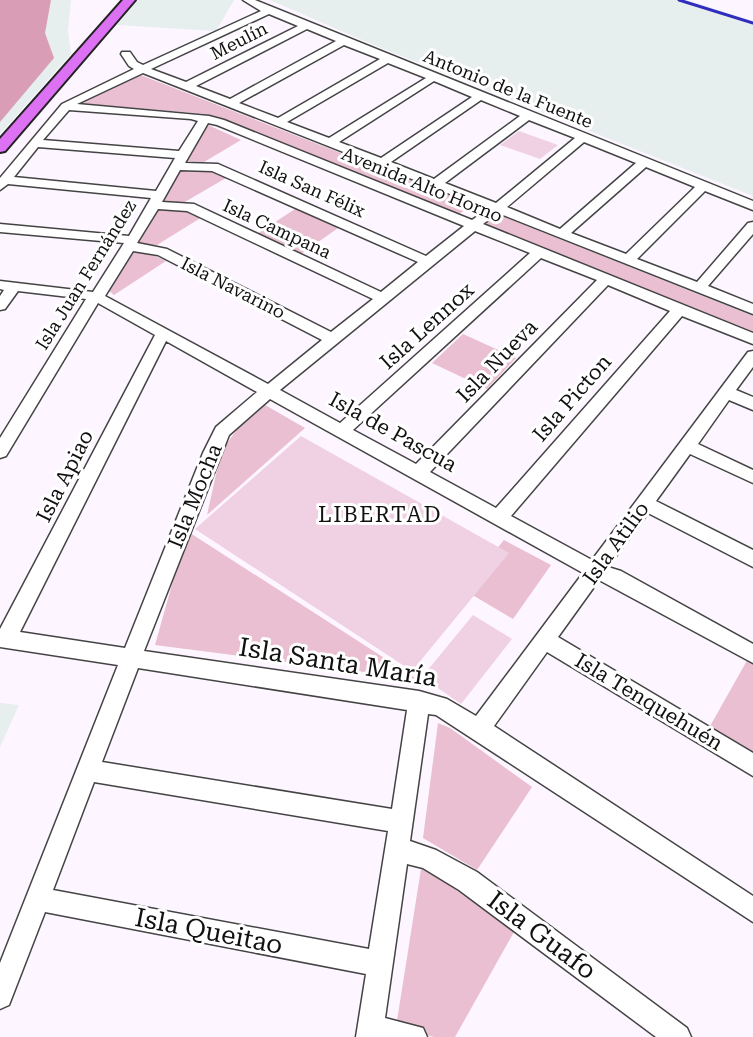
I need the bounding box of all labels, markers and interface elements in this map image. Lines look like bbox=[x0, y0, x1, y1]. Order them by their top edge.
street label: Meulín bbox=[207, 17, 271, 64]
street label: Antonio de la Fuente bbox=[421, 45, 596, 132]
street label: Avenida Alto Horno bbox=[339, 143, 506, 226]
street label: Isla San Félix bbox=[256, 156, 369, 222]
street label: Isla Campana bbox=[220, 194, 335, 263]
street label: Isla Juan Fernández bbox=[31, 196, 140, 353]
street label: Isla Navarino bbox=[178, 252, 289, 323]
street label: Isla Lennox bbox=[375, 278, 479, 374]
street label: Isla Nueva bbox=[452, 314, 543, 407]
street label: Isla Picton bbox=[528, 349, 616, 446]
street label: Isla de Pascua bbox=[325, 387, 461, 477]
street label: Isla Apiao bbox=[32, 426, 98, 526]
street label: Isla Mocha bbox=[163, 440, 227, 552]
street label: Isla Atilio bbox=[578, 497, 654, 589]
district label: LIBERTAD bbox=[318, 502, 442, 527]
street label: Isla Santa María bbox=[237, 632, 439, 692]
street label: Isla Tenquehuén bbox=[571, 648, 728, 756]
street label: Isla Guafo bbox=[482, 885, 602, 985]
street label: Isla Queitao bbox=[133, 902, 285, 960]

